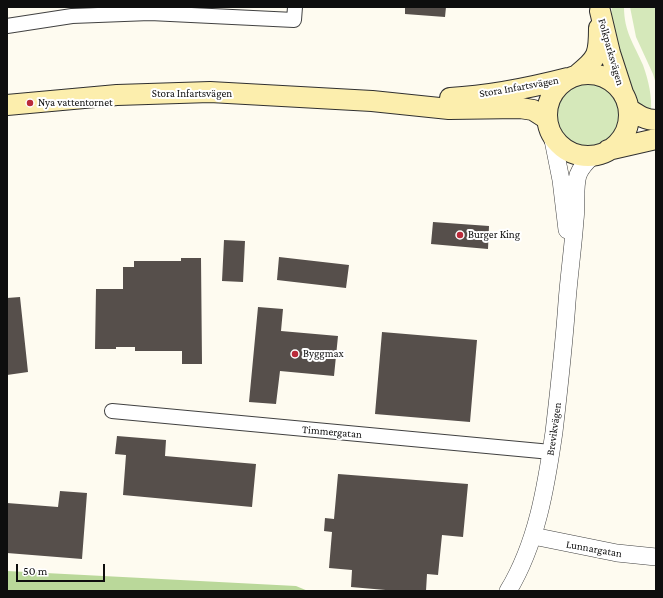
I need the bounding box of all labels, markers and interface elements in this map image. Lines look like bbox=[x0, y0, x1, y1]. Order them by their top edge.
street label: Folkparksvägen bbox=[595, 17, 627, 87]
street label: Stora Infartsvägen bbox=[478, 74, 560, 100]
street label: Stora Infartsvägen bbox=[152, 87, 232, 101]
place label: Nya vattentornet bbox=[38, 96, 113, 110]
marker: Nya vattentornet bbox=[25, 98, 35, 108]
place label: Burger King bbox=[468, 228, 520, 242]
marker: Burger King bbox=[455, 230, 465, 240]
place label: Byggmax bbox=[303, 347, 344, 361]
marker: Byggmax bbox=[290, 349, 300, 359]
street label: Brevikvägen bbox=[544, 402, 564, 456]
street label: Timmergatan bbox=[302, 423, 362, 441]
street label: Lunnargatan bbox=[565, 538, 623, 560]
scale bar bbox=[18, 556, 107, 582]
text: 50 m bbox=[23, 564, 47, 578]

